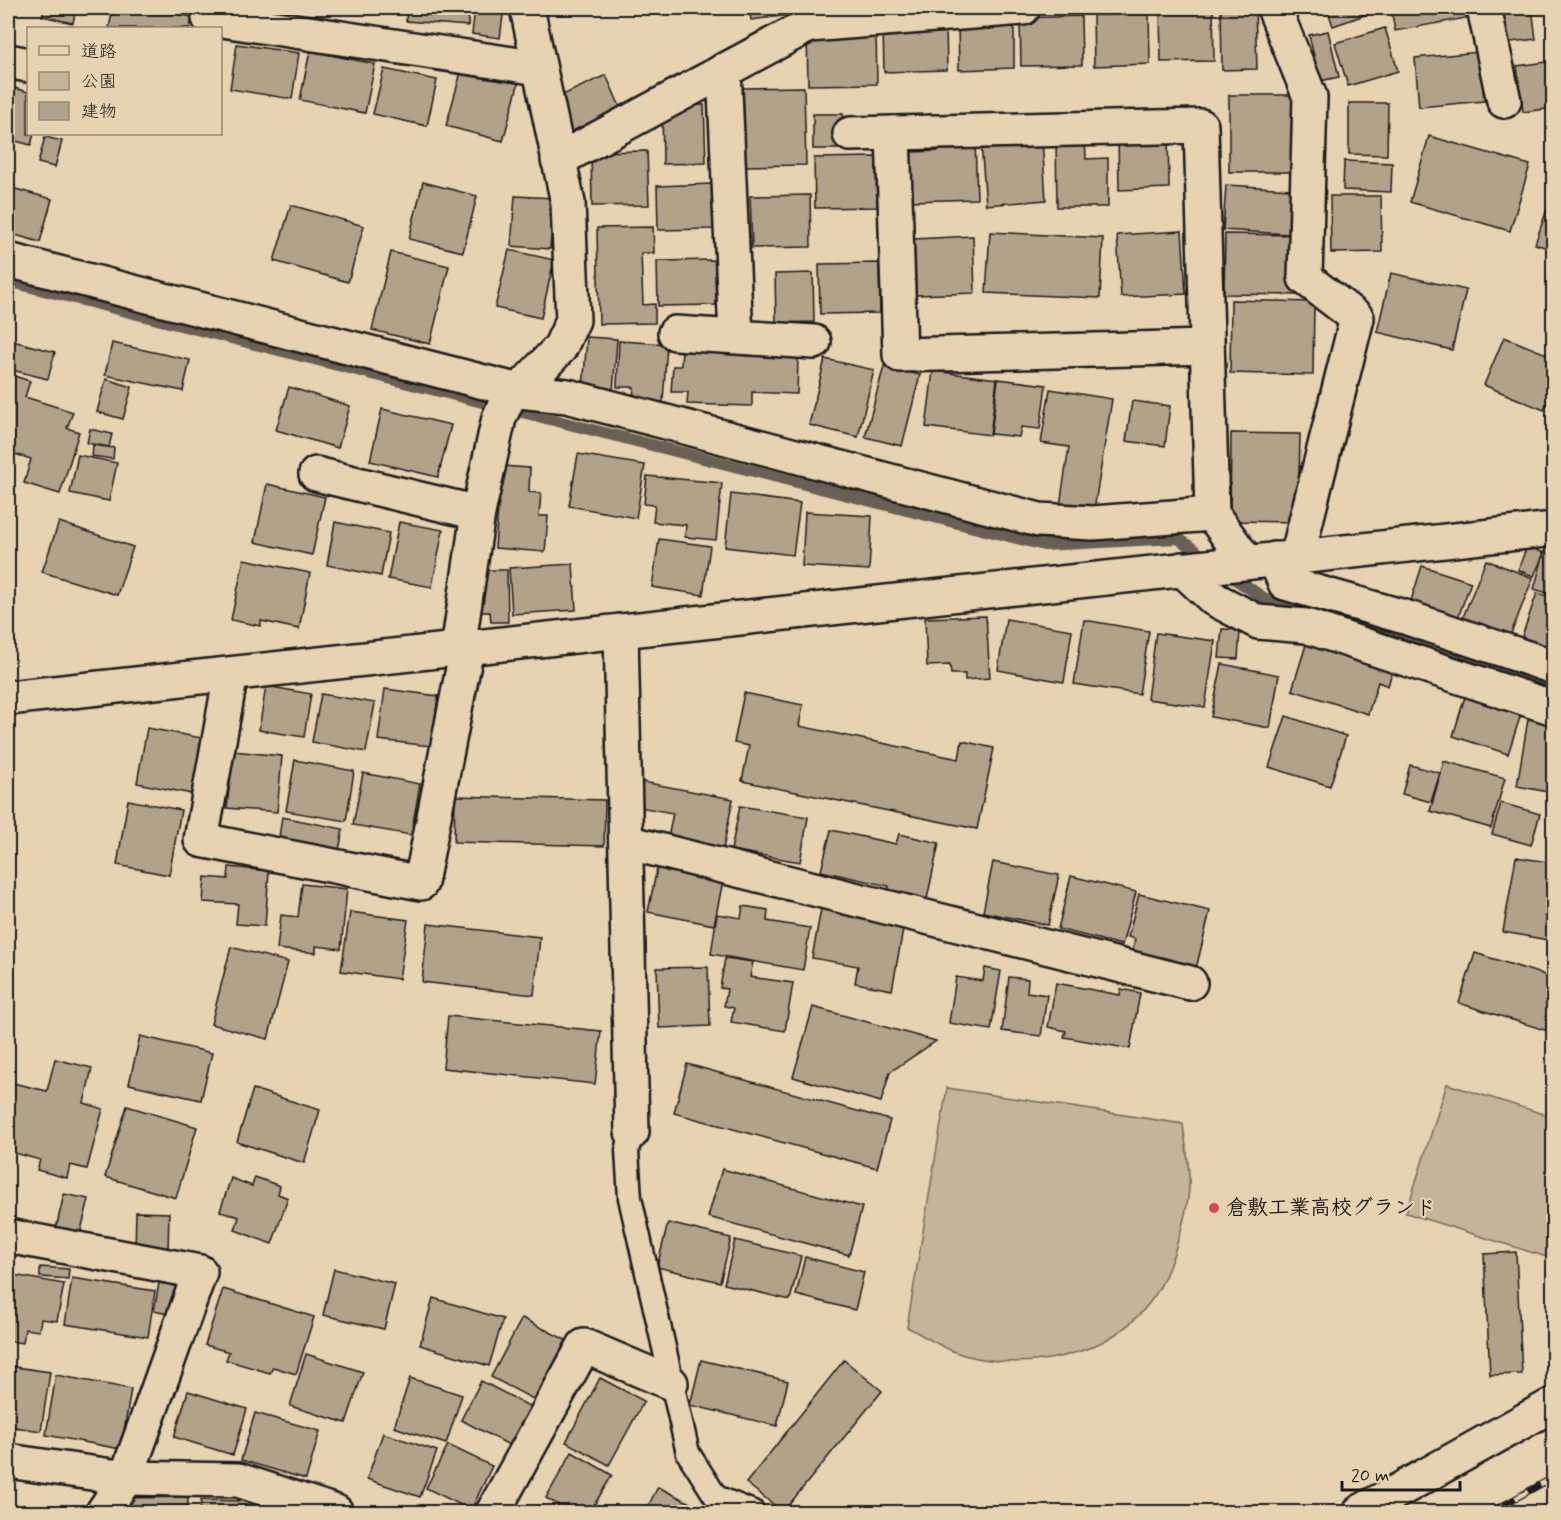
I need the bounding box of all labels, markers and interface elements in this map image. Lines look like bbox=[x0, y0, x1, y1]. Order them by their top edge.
legend bbox=[27, 27, 222, 135]
text: 道路 bbox=[81, 40, 117, 64]
text: 公園 bbox=[81, 70, 117, 94]
text: 建物 bbox=[81, 100, 117, 124]
place label: 倉敷工業高校グランド bbox=[1226, 1194, 1436, 1222]
marker: 倉敷工業高校グランド bbox=[1207, 1201, 1221, 1215]
scale bar bbox=[1342, 1454, 1460, 1492]
text: 20 m bbox=[1351, 1464, 1389, 1488]

